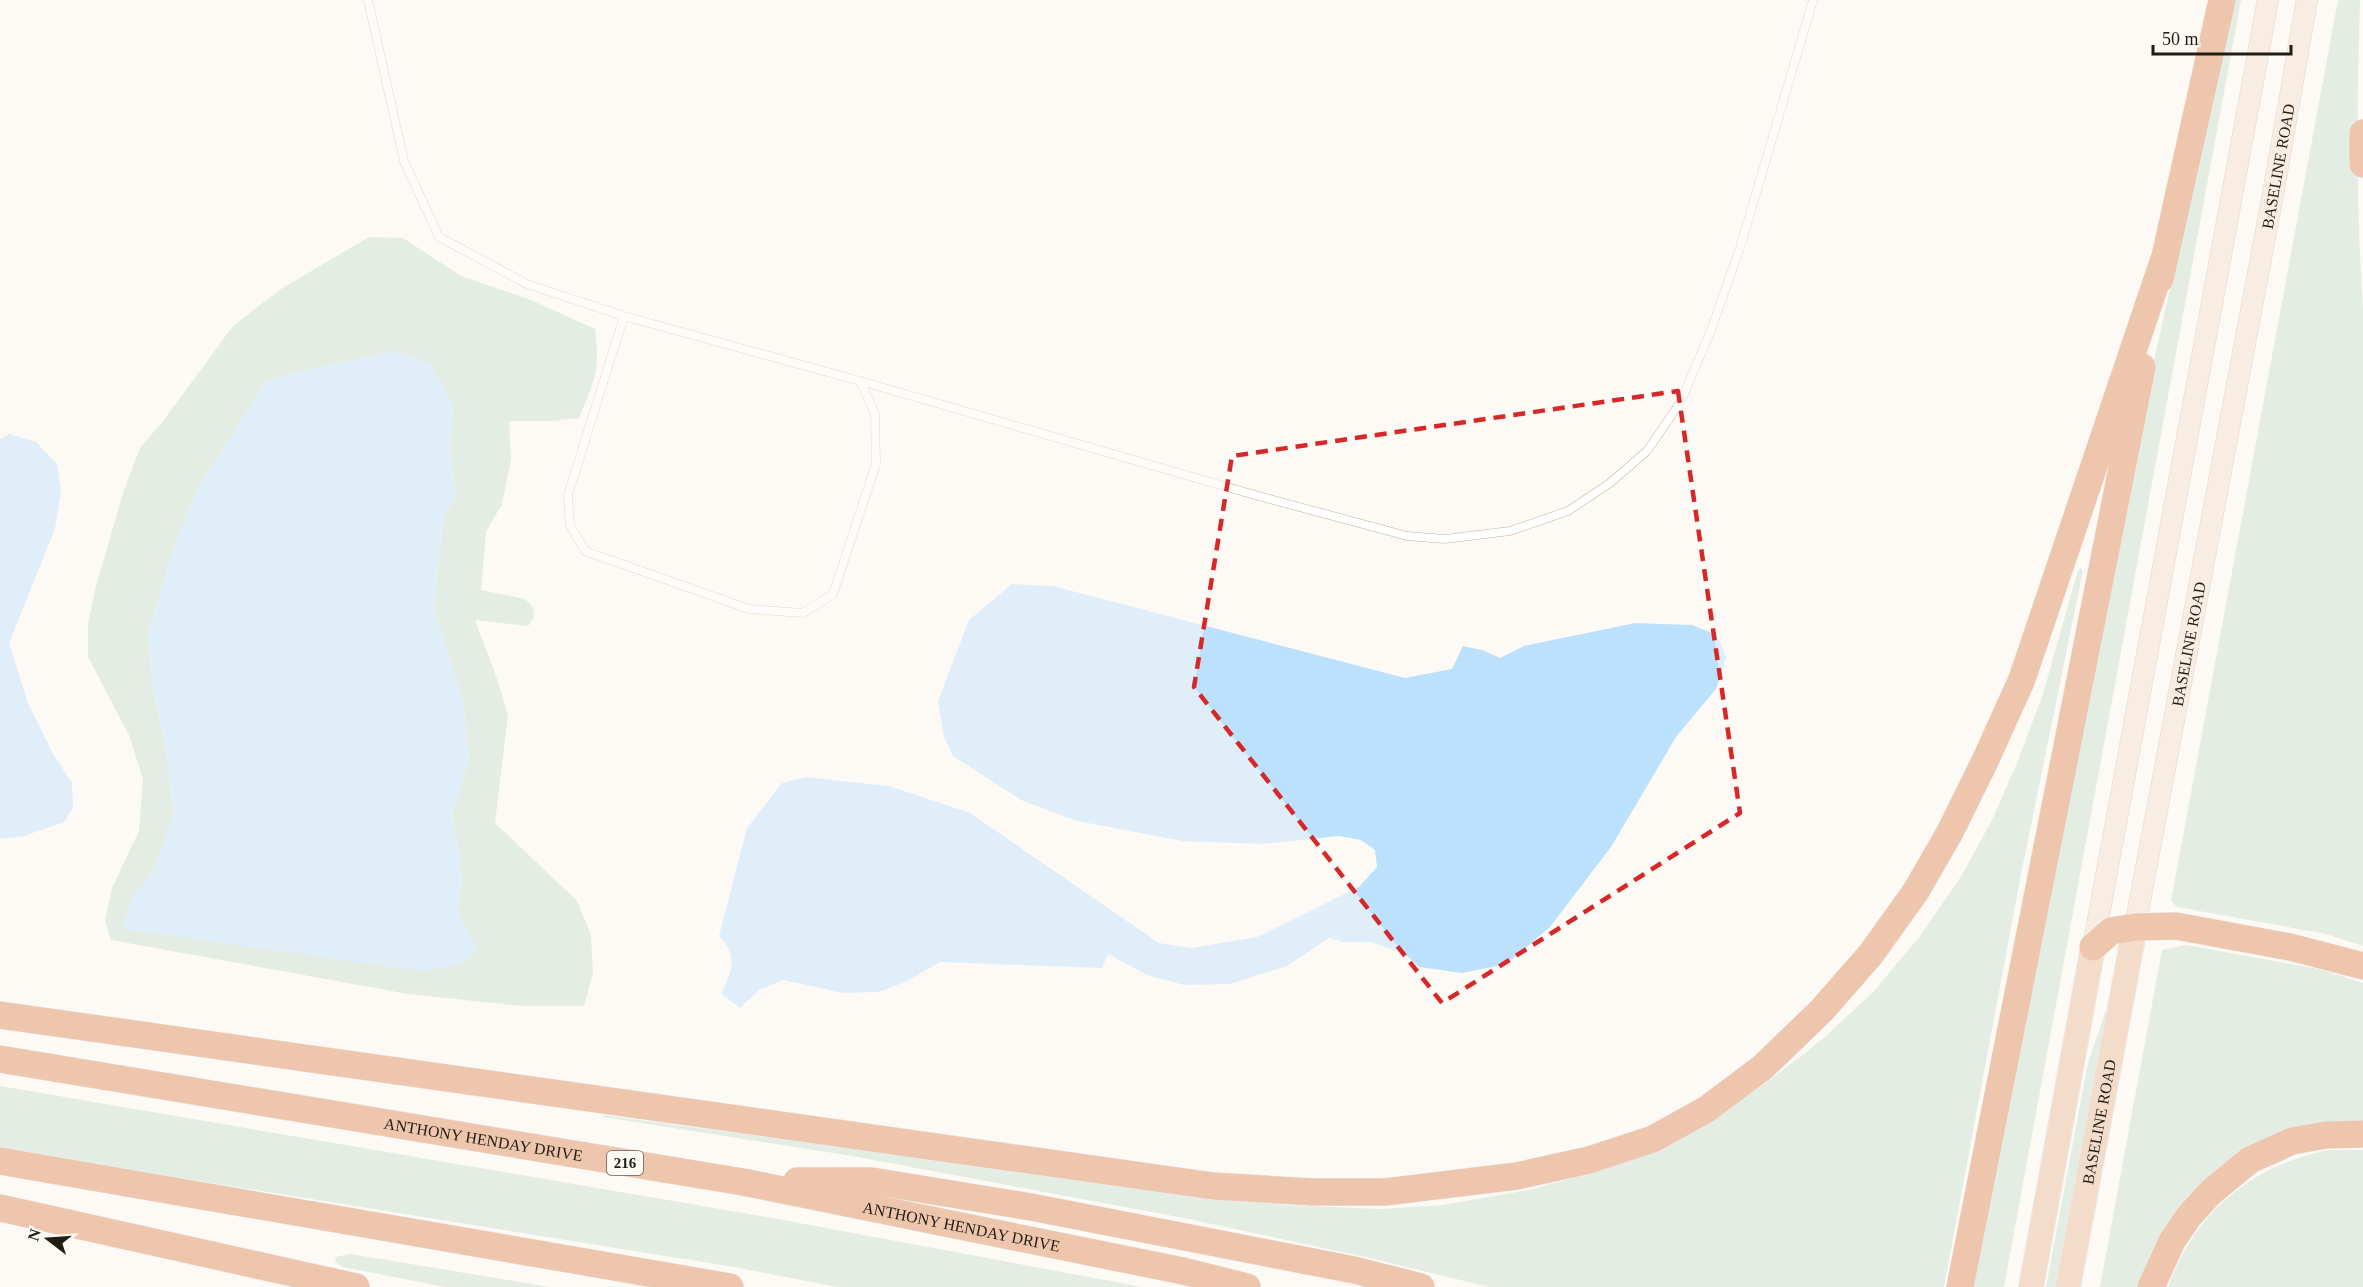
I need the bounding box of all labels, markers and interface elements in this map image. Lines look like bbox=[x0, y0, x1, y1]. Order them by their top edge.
scale bar bbox=[2153, 18, 2291, 56]
text: 50 m bbox=[2162, 29, 2199, 49]
street label: BASELINE ROAD bbox=[2258, 102, 2297, 230]
street label: BASELINE ROAD bbox=[2168, 580, 2208, 708]
street label: BASELINE ROAD bbox=[2079, 1058, 2119, 1186]
street label: ANTHONY HENDAY DRIVE bbox=[383, 1114, 584, 1164]
road number: 216 bbox=[607, 1151, 643, 1175]
street label: ANTHONY HENDAY DRIVE bbox=[861, 1198, 1062, 1254]
north arrow bbox=[18, 1209, 78, 1269]
text: N bbox=[24, 1226, 44, 1243]

